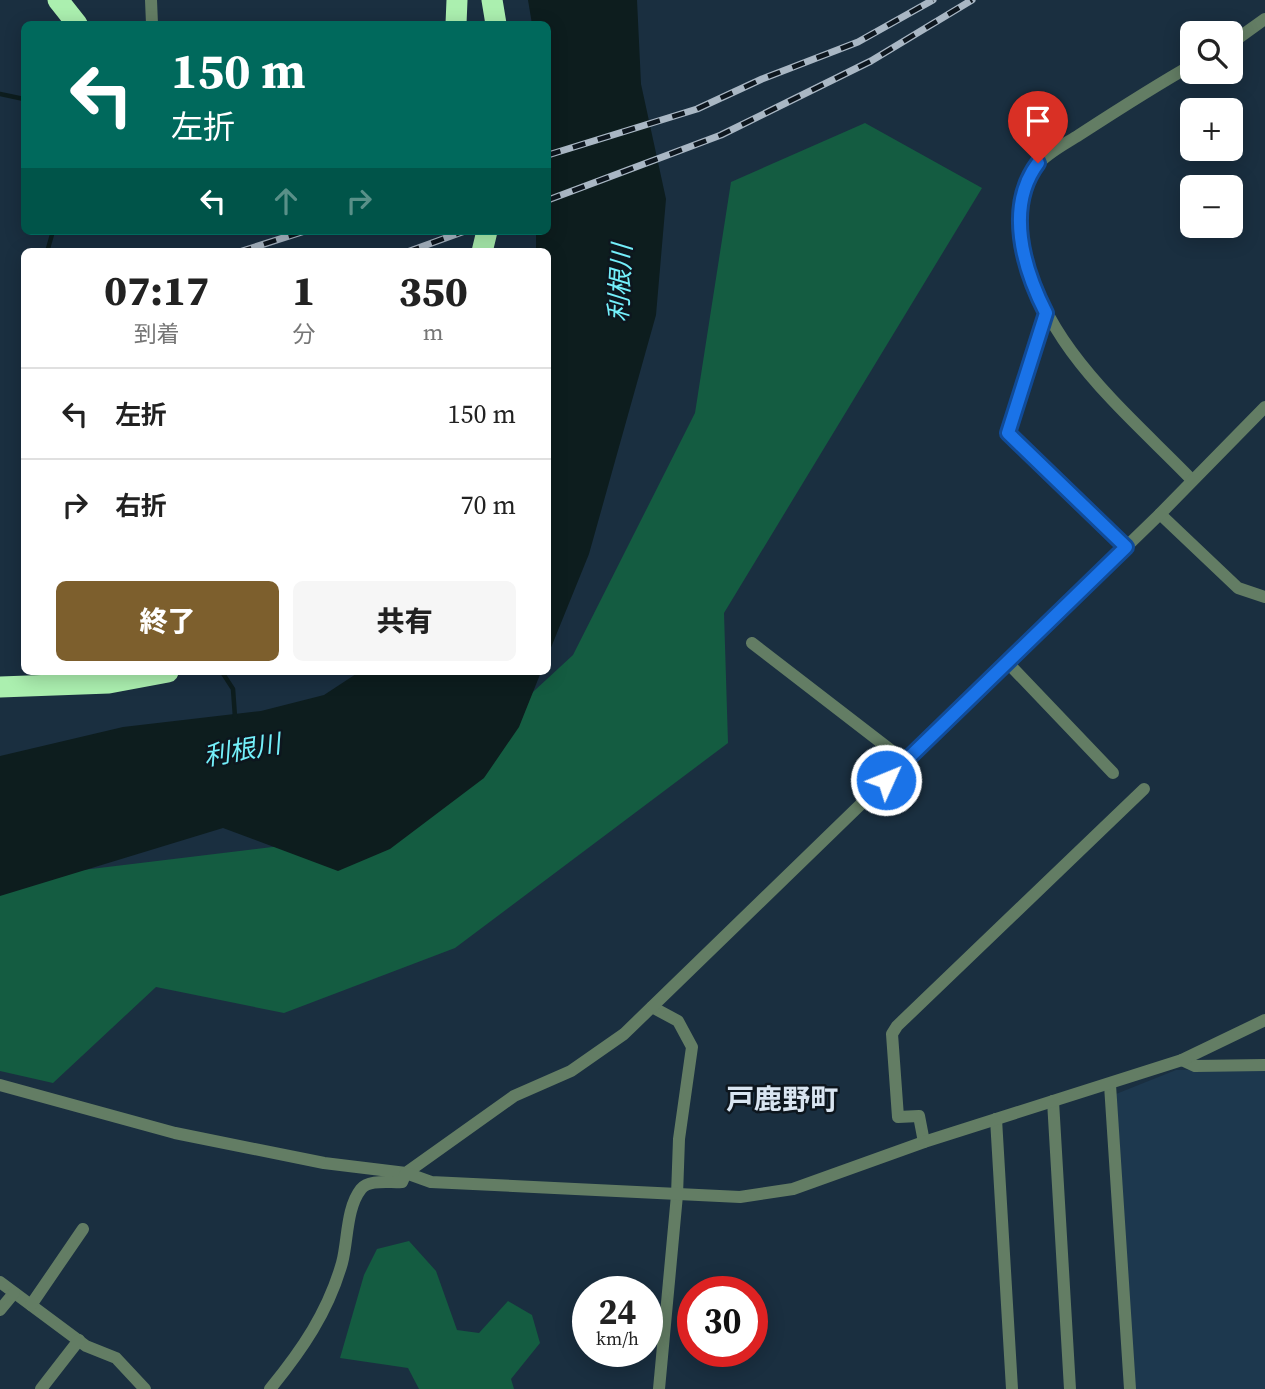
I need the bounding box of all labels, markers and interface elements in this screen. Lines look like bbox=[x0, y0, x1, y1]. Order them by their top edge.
map controls bbox=[1180, 21, 1243, 238]
button: search bbox=[1180, 21, 1243, 84]
text: 150 m bbox=[171, 37, 306, 104]
icon: left bbox=[56, 49, 147, 140]
pin bbox=[1008, 91, 1068, 163]
button: + bbox=[1180, 98, 1243, 161]
icon: arrive bbox=[1019, 102, 1057, 140]
text: 左折 bbox=[171, 105, 235, 149]
button: − bbox=[1180, 175, 1243, 238]
icon: left bbox=[194, 182, 232, 220]
icon: ahead bbox=[267, 182, 305, 220]
icon: right bbox=[340, 182, 378, 220]
water label: 利根川 bbox=[600, 240, 640, 323]
text: 07:17 bbox=[104, 261, 209, 319]
text: 1 bbox=[292, 261, 315, 319]
text: 350 bbox=[398, 262, 468, 320]
text: m bbox=[423, 316, 444, 348]
text: 到着 bbox=[134, 318, 180, 350]
text: 分 bbox=[292, 318, 315, 350]
icon: left bbox=[56, 395, 94, 433]
text: 150 m bbox=[448, 396, 516, 432]
text: 左折 bbox=[115, 397, 167, 433]
icon: right bbox=[56, 486, 94, 524]
text: 70 m bbox=[461, 487, 516, 523]
text: 右折 bbox=[115, 488, 167, 524]
button: 終了 bbox=[56, 581, 279, 661]
button: 共有 bbox=[293, 581, 516, 661]
water label: 利根川 bbox=[200, 725, 286, 775]
position arrow bbox=[849, 743, 923, 817]
district label: 戸鹿野町 bbox=[726, 1080, 838, 1118]
speed limit sign: 30 bbox=[677, 1276, 768, 1367]
text: 24 bbox=[599, 1288, 636, 1336]
text: km/h bbox=[596, 1326, 639, 1351]

